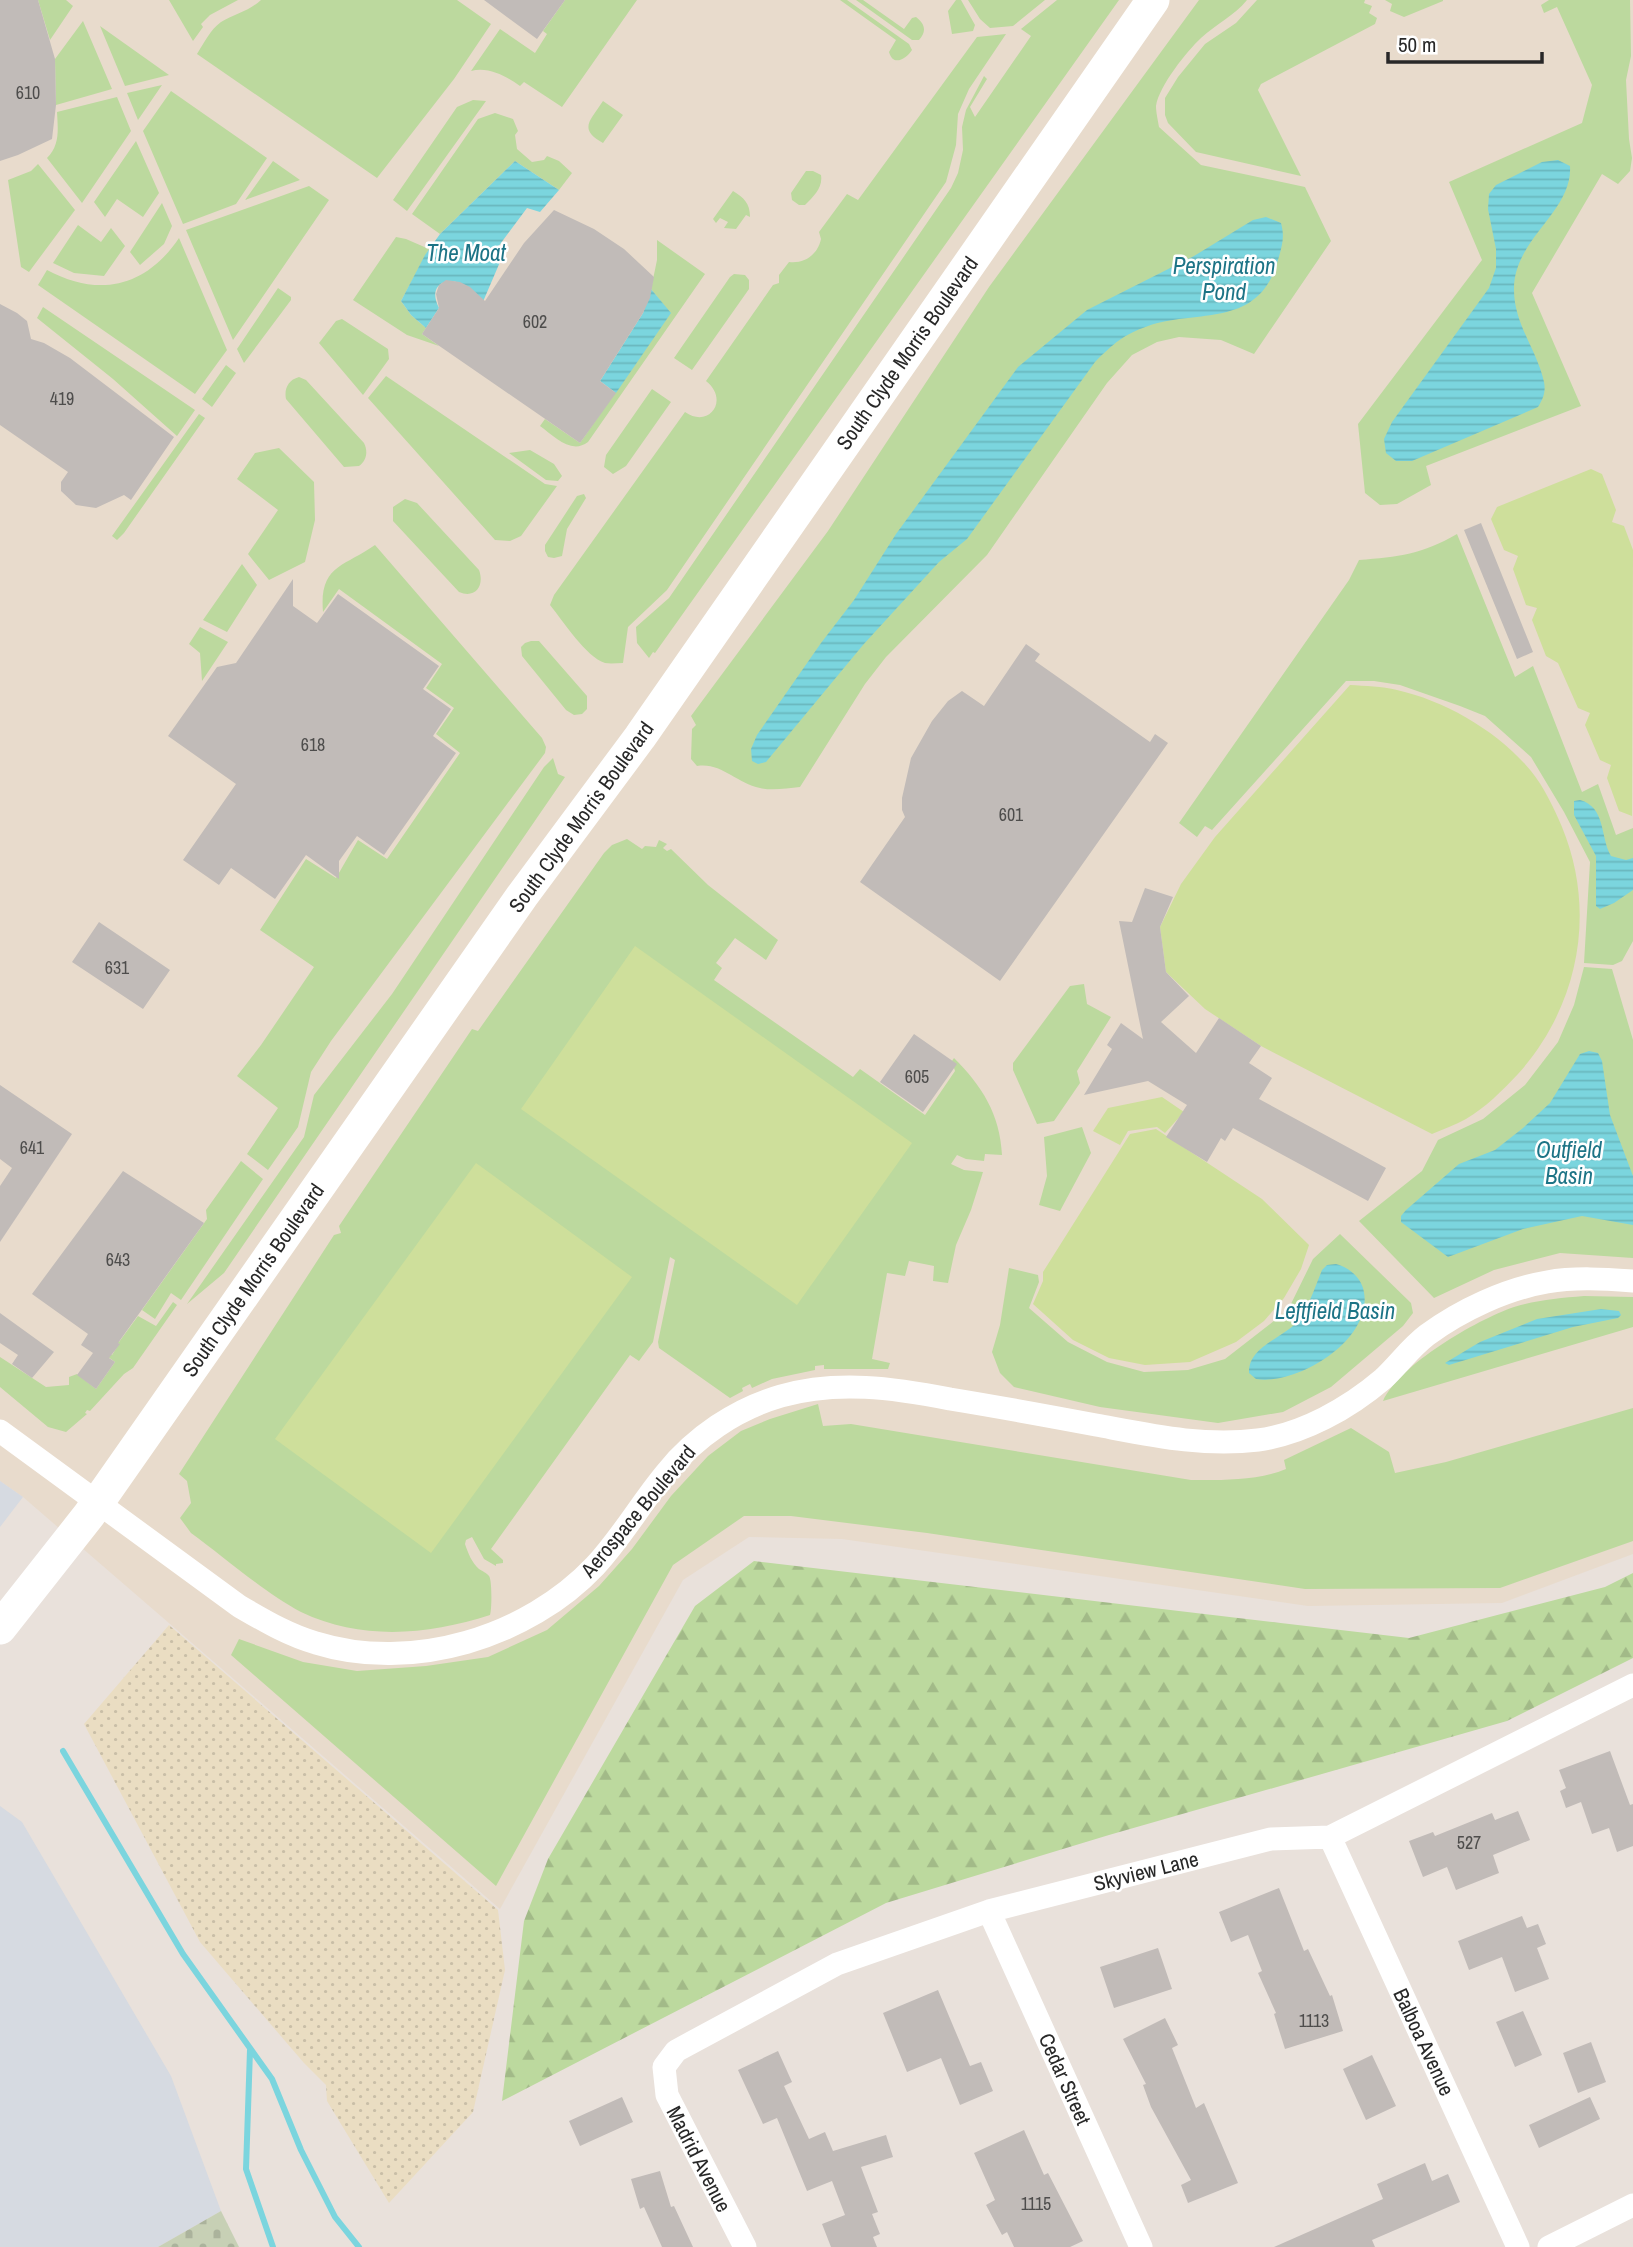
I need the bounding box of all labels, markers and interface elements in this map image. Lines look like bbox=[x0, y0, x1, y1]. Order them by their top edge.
scale bar bbox=[1388, 21, 1542, 65]
text: 50 m bbox=[1398, 30, 1436, 59]
house number: 610 bbox=[16, 80, 40, 105]
water label: The Moat bbox=[426, 237, 507, 268]
water label: Perspiration Pond bbox=[1173, 250, 1275, 307]
street label: South Clyde Morris Boulevard bbox=[829, 251, 985, 455]
house number: 602 bbox=[523, 309, 547, 334]
house number: 419 bbox=[50, 386, 74, 411]
street label: South Clyde Morris Boulevard bbox=[502, 716, 660, 918]
house number: 618 bbox=[301, 732, 325, 757]
house number: 601 bbox=[999, 802, 1024, 827]
house number: 631 bbox=[105, 955, 130, 980]
house number: 605 bbox=[905, 1064, 929, 1089]
water label: Outfield Basin bbox=[1536, 1134, 1603, 1191]
house number: 641 bbox=[20, 1135, 45, 1160]
street label: South Clyde Morris Boulevard bbox=[175, 1178, 331, 1382]
house number: 643 bbox=[106, 1247, 130, 1272]
water label: Leftfield Basin bbox=[1275, 1295, 1395, 1326]
street label: Aerospace Boulevard bbox=[573, 1439, 702, 1584]
house number: 527 bbox=[1457, 1830, 1481, 1855]
street label: Skyview Lane bbox=[1090, 1844, 1202, 1898]
street label: Balboa Avenue bbox=[1386, 1984, 1462, 2100]
house number: 1113 bbox=[1299, 2008, 1329, 2033]
street label: Cedar Street bbox=[1032, 2029, 1098, 2130]
street label: Madrid Avenue bbox=[660, 2101, 738, 2217]
house number: 1115 bbox=[1021, 2191, 1051, 2216]

